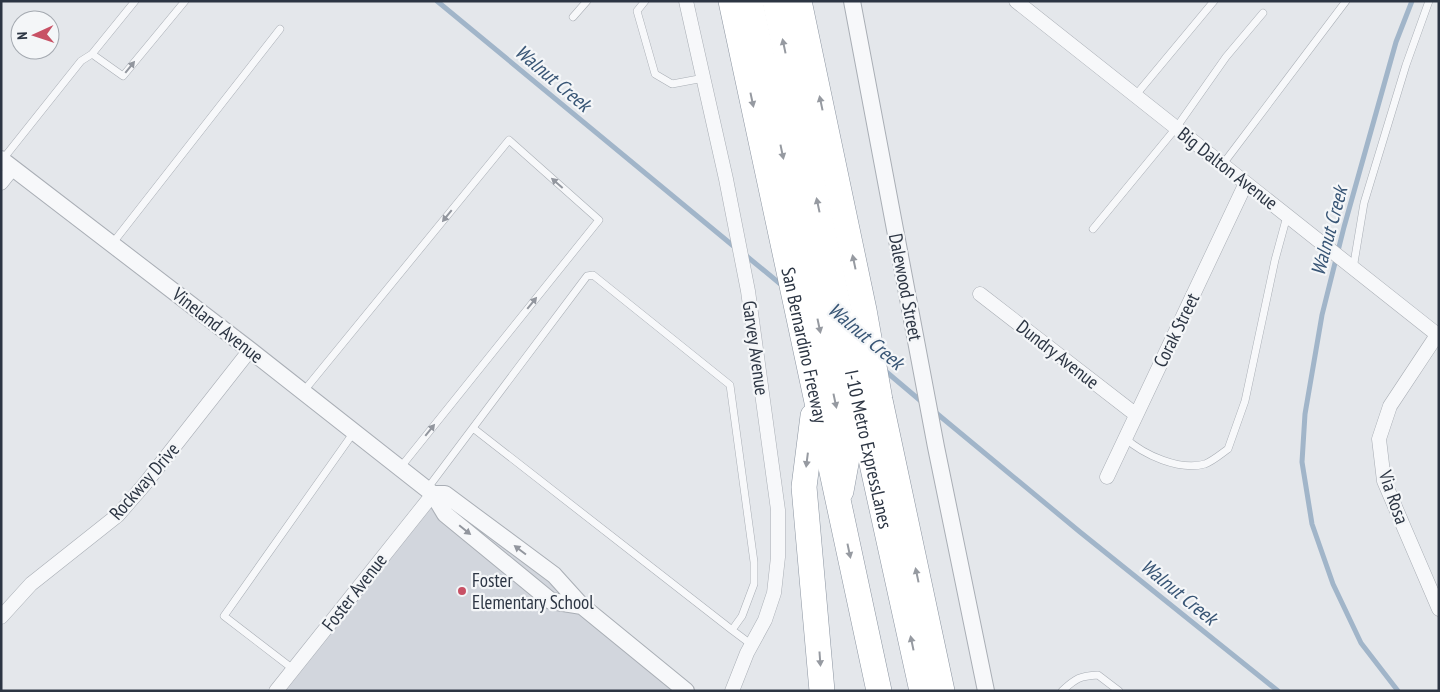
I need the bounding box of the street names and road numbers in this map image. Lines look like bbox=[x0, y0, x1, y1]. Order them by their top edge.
street label: Big Dalton Avenue bbox=[1173, 121, 1283, 215]
street label: Dalewood Street bbox=[884, 231, 928, 343]
street label: San Bernardino Freeway bbox=[776, 265, 833, 426]
street label: Vineland Avenue bbox=[167, 281, 269, 368]
street label: Corak Street bbox=[1148, 288, 1205, 371]
street label: Garvey Avenue bbox=[737, 299, 775, 397]
street label: Dundry Avenue bbox=[1012, 314, 1104, 394]
street label: I-10 Metro ExpressLanes bbox=[840, 368, 898, 531]
street label: Rockway Drive bbox=[104, 437, 184, 525]
street label: Via Rosa bbox=[1373, 466, 1414, 527]
street label: Foster Avenue bbox=[316, 548, 392, 636]

